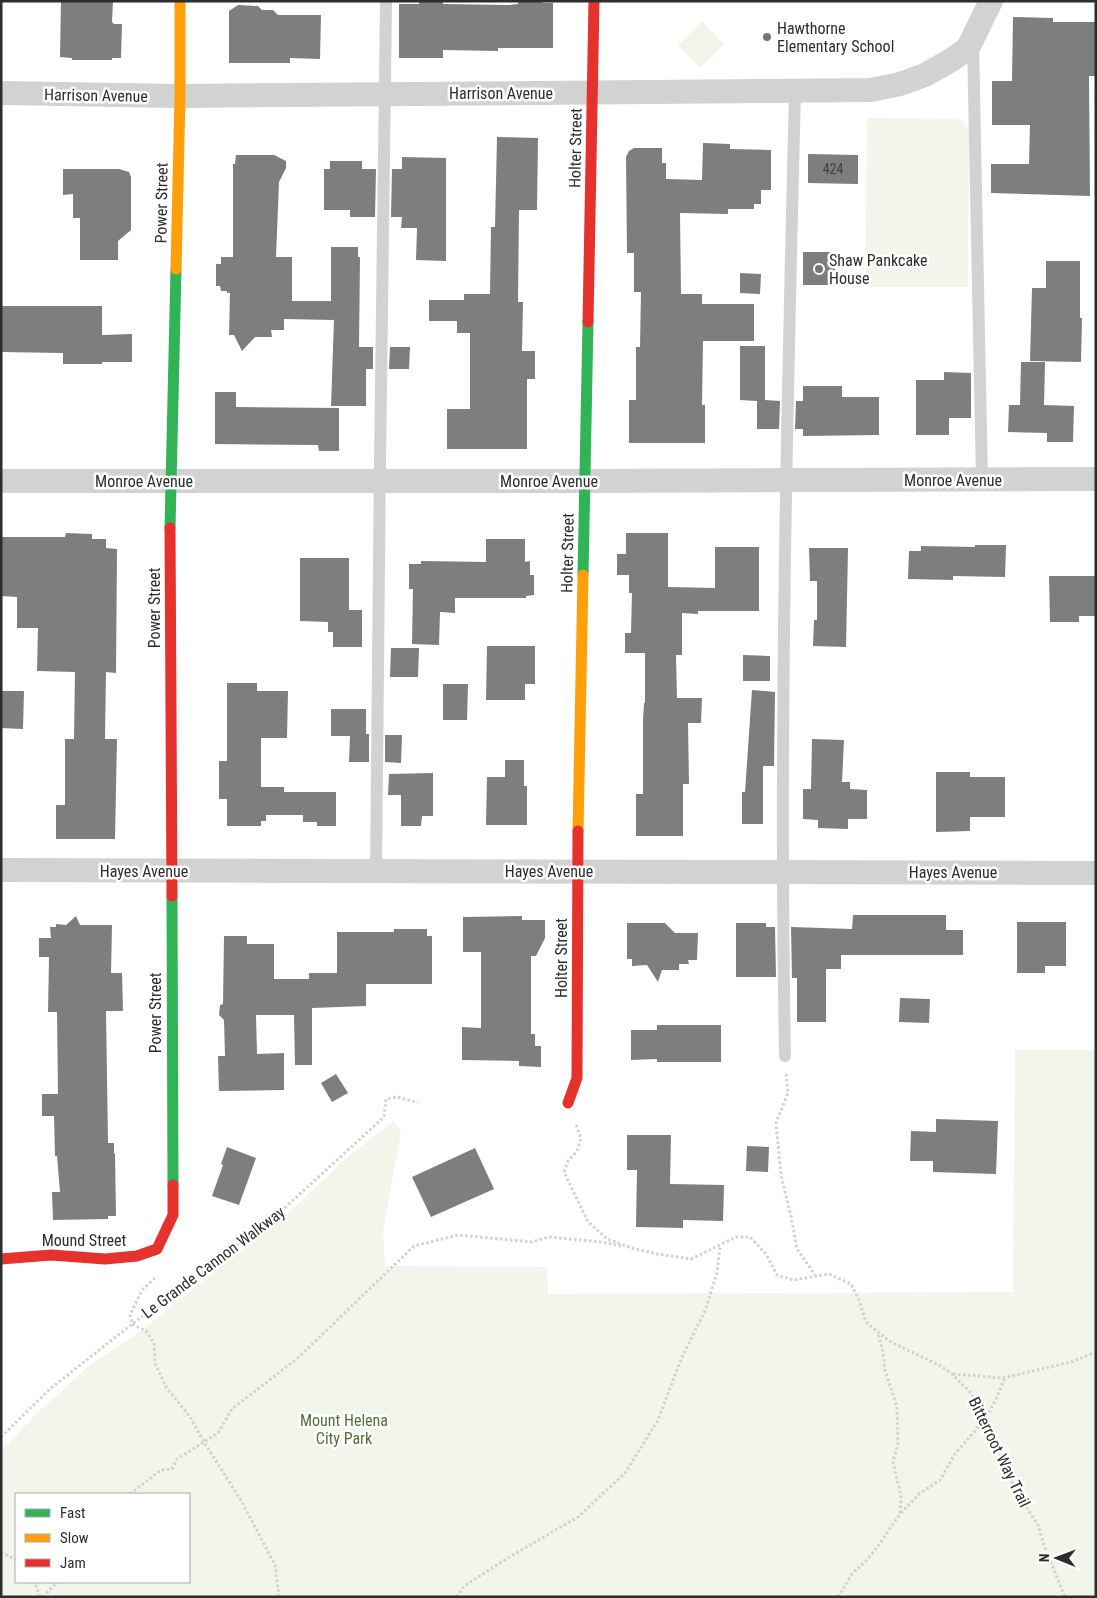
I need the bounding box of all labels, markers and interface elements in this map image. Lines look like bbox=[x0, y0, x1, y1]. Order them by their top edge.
place label: Hawthorne Elementary School bbox=[777, 19, 894, 56]
marker: Hawthorne Elementary School bbox=[761, 31, 773, 43]
street label: Harrison Avenue bbox=[449, 84, 553, 103]
street label: Harrison Avenue bbox=[44, 85, 148, 106]
street label: Holter Street bbox=[565, 108, 586, 188]
house number: 424 bbox=[823, 161, 843, 177]
street label: Power Street bbox=[151, 162, 172, 244]
place label: Shaw Pankcake House bbox=[829, 251, 928, 288]
marker: Shaw Pankcake House bbox=[813, 263, 825, 275]
street label: Monroe Avenue bbox=[904, 471, 1002, 490]
street label: Monroe Avenue bbox=[95, 472, 193, 491]
street label: Monroe Avenue bbox=[500, 472, 598, 491]
street label: Holter Street bbox=[557, 513, 578, 593]
street label: Power Street bbox=[145, 567, 164, 648]
street label: Hayes Avenue bbox=[100, 862, 188, 881]
street label: Hayes Avenue bbox=[505, 862, 593, 881]
street label: Hayes Avenue bbox=[909, 863, 997, 882]
street label: Holter Street bbox=[552, 918, 571, 998]
street label: Power Street bbox=[146, 972, 165, 1053]
street label: Le Grande Cannon Walkway bbox=[138, 1202, 289, 1322]
street label: Mound Street bbox=[42, 1231, 127, 1250]
street label: Bitterroot Way Trail bbox=[965, 1394, 1034, 1510]
park label: Mount Helena City Park bbox=[300, 1411, 388, 1448]
legend bbox=[15, 1493, 190, 1583]
text: Fast bbox=[60, 1504, 85, 1522]
text: Slow bbox=[60, 1529, 89, 1547]
north arrow bbox=[1032, 1533, 1082, 1583]
text: N bbox=[1036, 1553, 1052, 1562]
text: Jam bbox=[60, 1554, 86, 1572]

